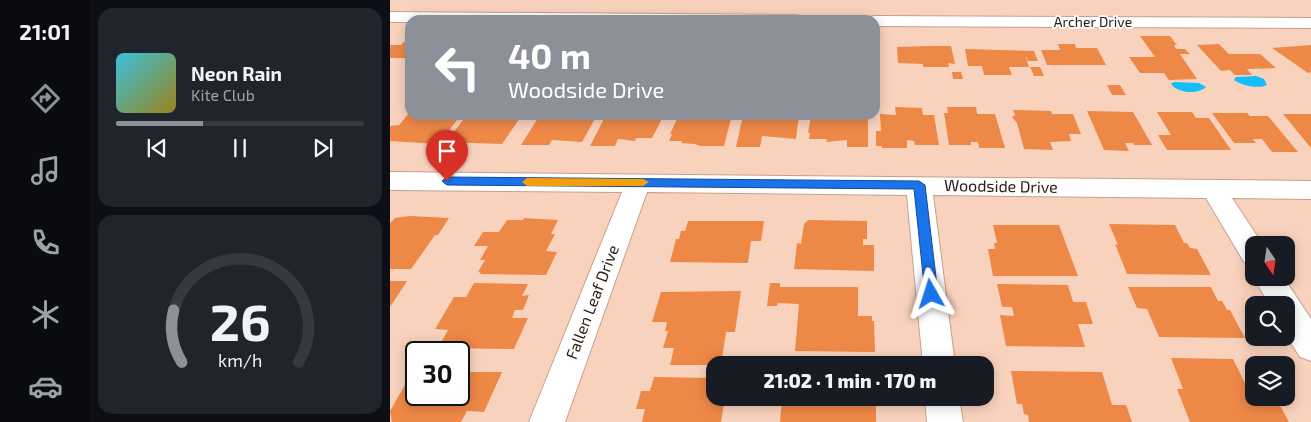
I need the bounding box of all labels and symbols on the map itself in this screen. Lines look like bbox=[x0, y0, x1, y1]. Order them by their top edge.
street label: Archer Drive bbox=[1054, 13, 1132, 30]
pin bbox=[426, 130, 468, 181]
street label: Woodside Drive bbox=[944, 175, 1058, 196]
north arrow bbox=[1245, 236, 1295, 286]
street label: Fallen Leaf Drive bbox=[561, 242, 622, 362]
position arrow bbox=[904, 267, 956, 319]
speed limit sign: 30 bbox=[405, 341, 470, 406]

